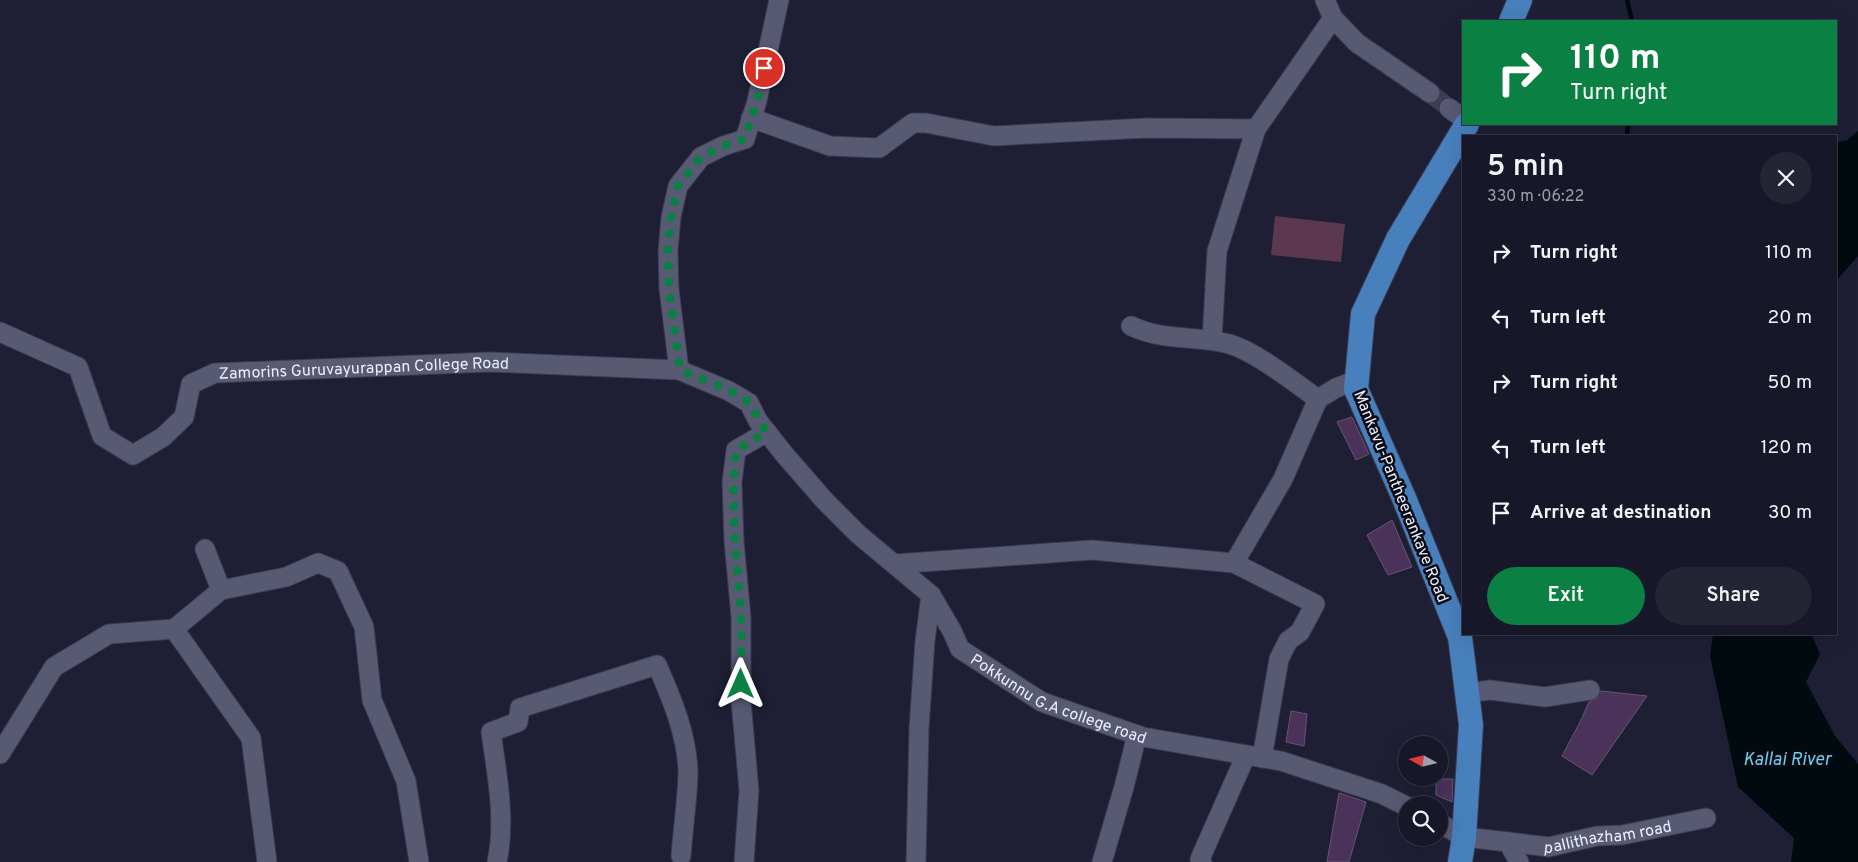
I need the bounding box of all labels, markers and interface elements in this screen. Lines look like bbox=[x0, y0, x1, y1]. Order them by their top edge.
text: 110 m bbox=[1570, 37, 1660, 81]
icon: right bbox=[1487, 40, 1552, 105]
pin bbox=[743, 47, 785, 89]
icon: arrive bbox=[750, 54, 778, 82]
text: Turn right bbox=[1570, 80, 1667, 107]
text: 5 min bbox=[1487, 149, 1564, 186]
button: close bbox=[1760, 152, 1812, 204]
text: 330 m · 06:22 bbox=[1487, 187, 1584, 207]
icon: right bbox=[1487, 239, 1515, 267]
text: Turn right bbox=[1530, 241, 1618, 265]
text: 110 m bbox=[1765, 241, 1812, 265]
icon: left bbox=[1487, 304, 1515, 332]
text: Turn left bbox=[1530, 306, 1606, 330]
text: 20 m bbox=[1768, 306, 1812, 330]
street label: Zamorins Guruvayurappan College Road bbox=[218, 354, 509, 385]
icon: right bbox=[1487, 369, 1515, 397]
text: Turn right bbox=[1530, 371, 1618, 395]
text: 50 m bbox=[1767, 371, 1812, 395]
street label: Mankavu-Pantheerankave Road bbox=[1348, 388, 1452, 606]
icon: left bbox=[1487, 434, 1515, 462]
text: Turn left bbox=[1530, 436, 1606, 460]
text: 120 m bbox=[1761, 436, 1812, 460]
icon: arrive bbox=[1487, 499, 1515, 527]
text: Arrive at destination bbox=[1530, 501, 1711, 525]
text: 30 m bbox=[1768, 501, 1812, 525]
button: Exit bbox=[1487, 567, 1645, 625]
button: Share bbox=[1655, 567, 1812, 625]
street label: Pokkunnu G.A college road bbox=[966, 650, 1149, 749]
position arrow bbox=[714, 657, 766, 709]
north arrow bbox=[1398, 736, 1448, 786]
map controls bbox=[1398, 736, 1448, 846]
water label: Kallai River bbox=[1743, 749, 1833, 772]
button: search bbox=[1398, 796, 1448, 846]
street label: pallithazham road bbox=[1543, 817, 1673, 859]

